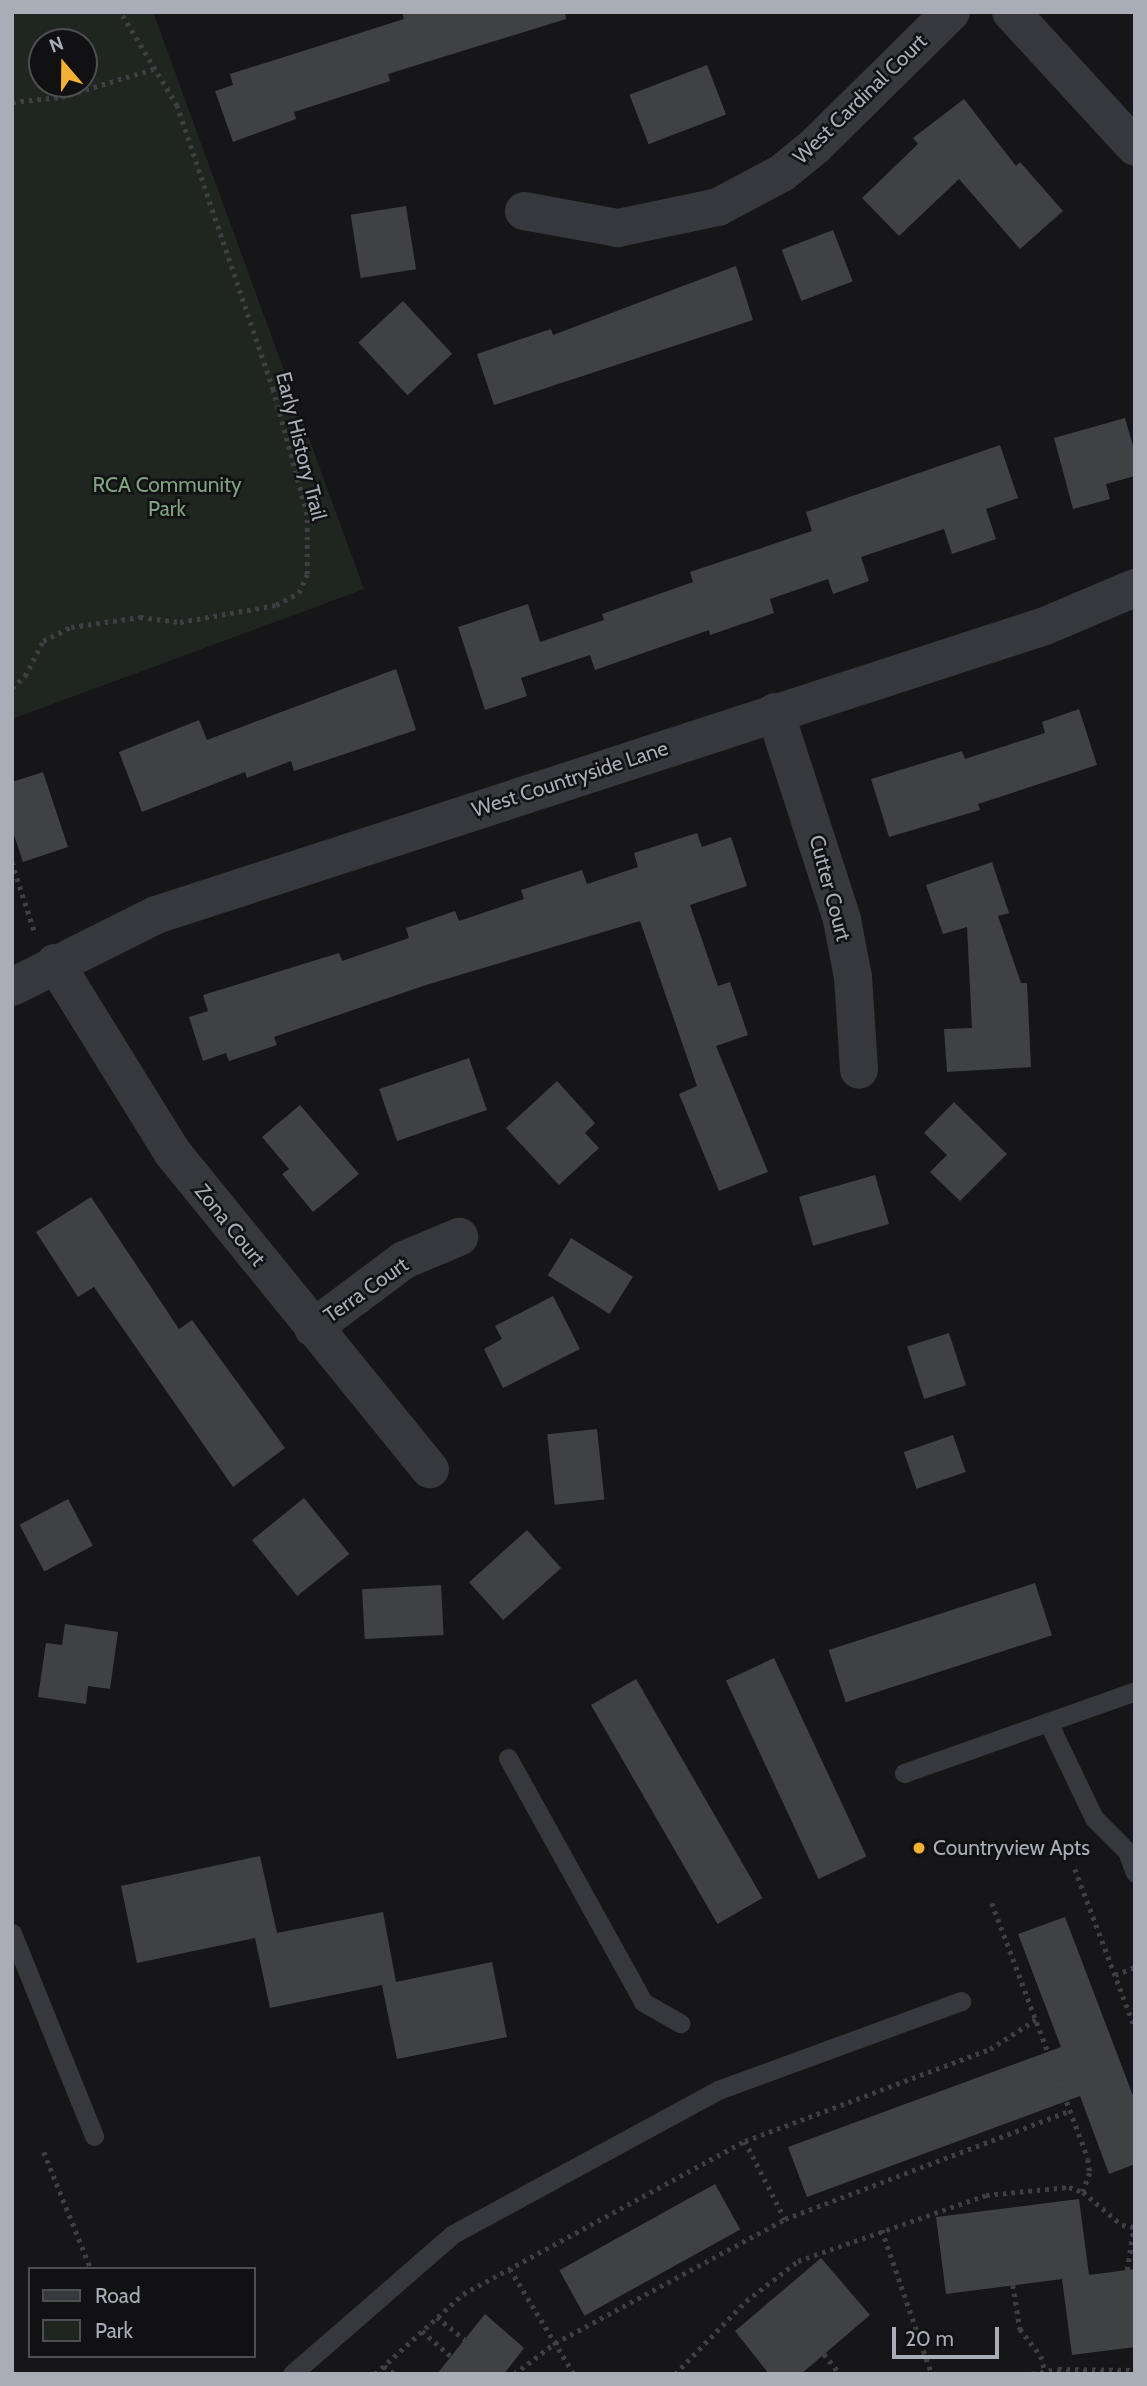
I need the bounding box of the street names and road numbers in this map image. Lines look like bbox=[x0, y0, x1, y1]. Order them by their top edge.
street label: West Cardinal Court bbox=[788, 29, 932, 169]
street label: Early History Trail bbox=[270, 369, 332, 523]
street label: West Countryside Lane bbox=[469, 735, 671, 823]
street label: Cutter Court bbox=[804, 832, 856, 944]
street label: Zona Court bbox=[189, 1179, 271, 1271]
street label: Terra Court bbox=[319, 1252, 413, 1328]

